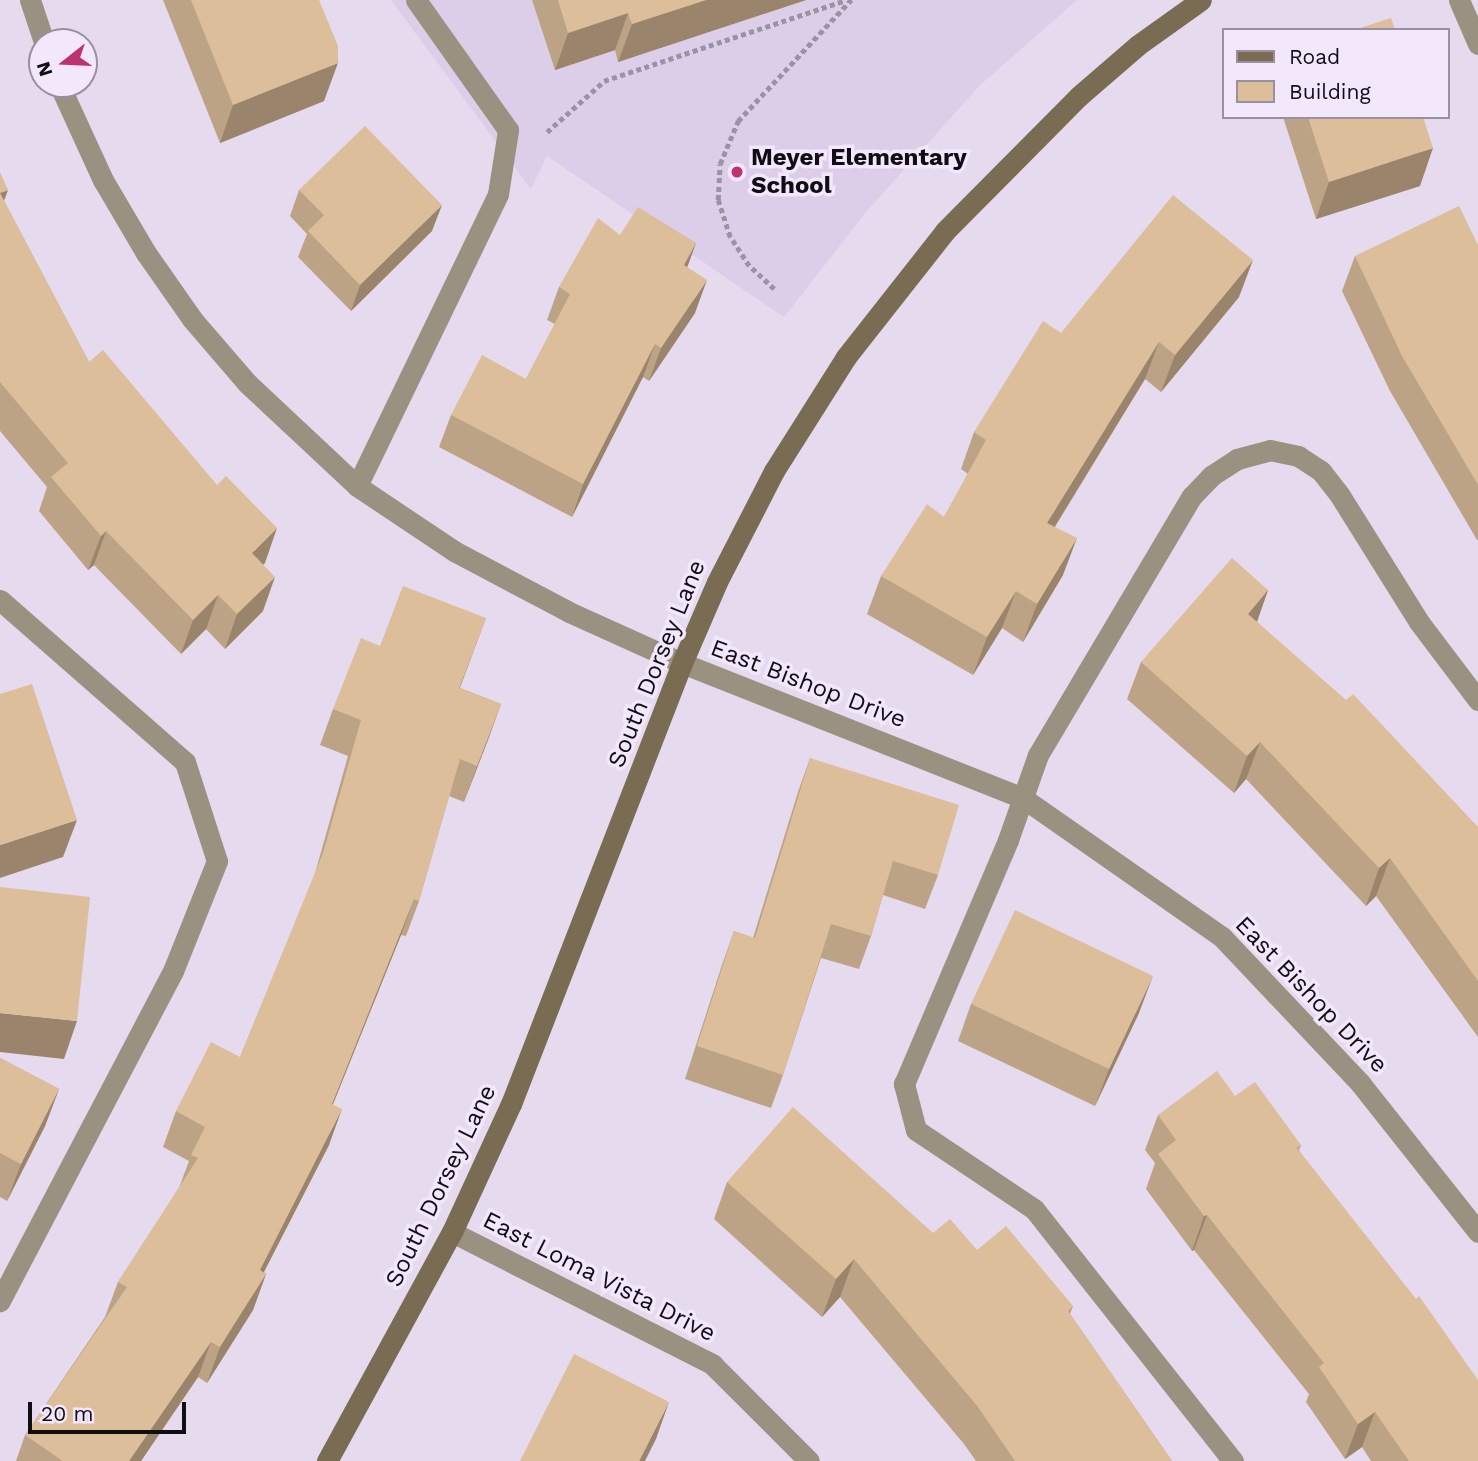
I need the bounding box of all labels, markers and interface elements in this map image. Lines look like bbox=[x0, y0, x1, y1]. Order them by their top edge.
north arrow bbox=[28, 28, 98, 98]
legend bbox=[1222, 28, 1450, 119]
text: Road bbox=[1289, 44, 1340, 69]
text: N bbox=[31, 59, 58, 79]
text: Building bbox=[1289, 79, 1371, 104]
place label: Meyer Elementary School bbox=[751, 144, 967, 200]
marker: Meyer Elementary School bbox=[729, 164, 745, 180]
street label: South Dorsey Lane bbox=[602, 556, 712, 772]
street label: East Bishop Drive bbox=[706, 634, 910, 734]
street label: East Bishop Drive bbox=[1229, 911, 1393, 1079]
street label: South Dorsey Lane bbox=[379, 1080, 503, 1292]
street label: East Loma Vista Drive bbox=[477, 1205, 721, 1349]
scale bar bbox=[32, 1388, 189, 1432]
text: 20 m bbox=[41, 1401, 93, 1426]

